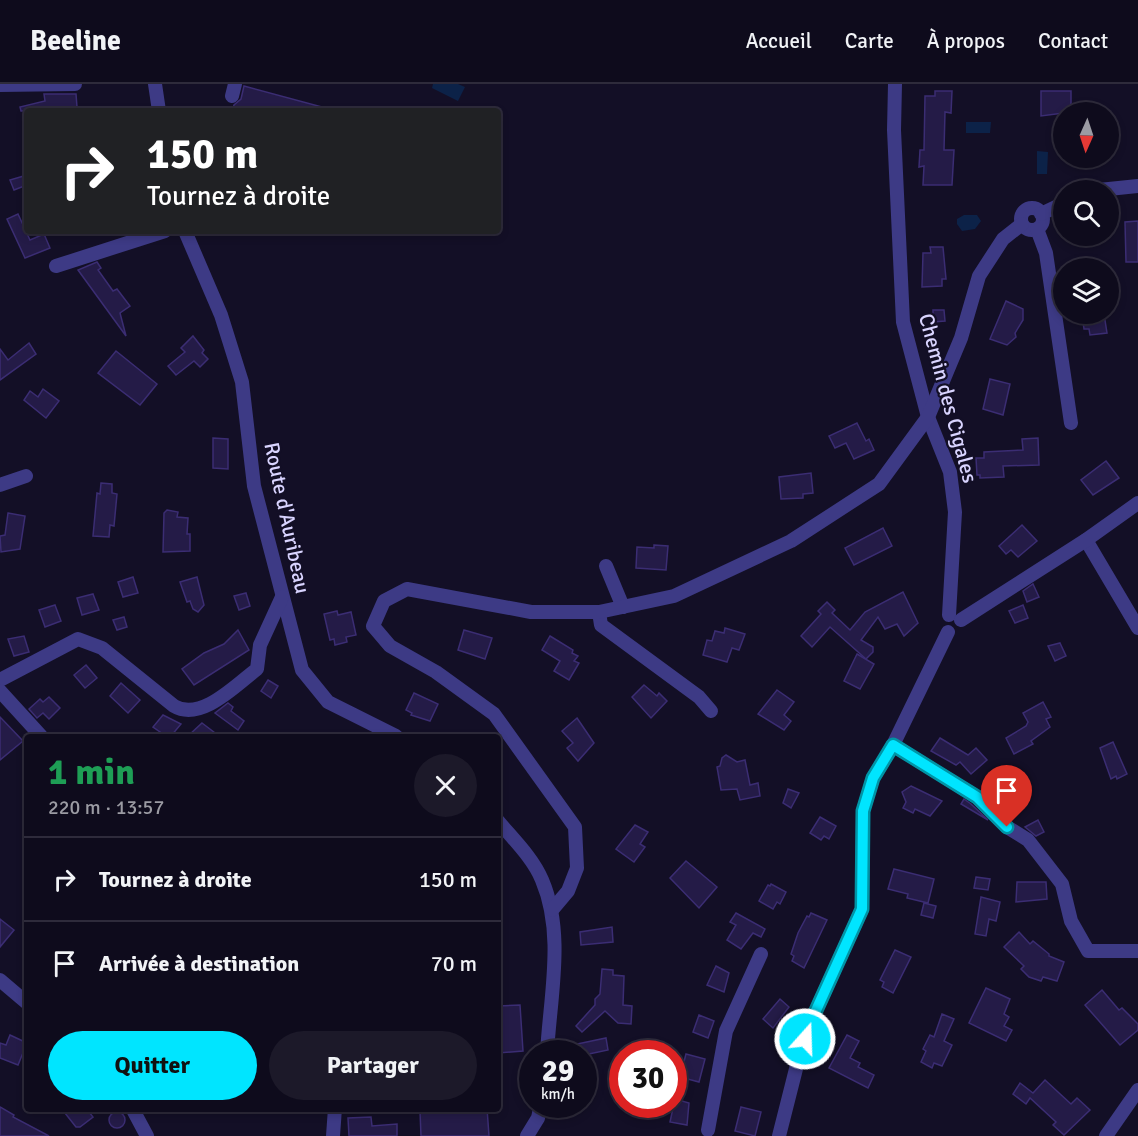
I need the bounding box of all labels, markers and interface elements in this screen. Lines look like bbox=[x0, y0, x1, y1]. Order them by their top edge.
text: Beeline bbox=[30, 24, 121, 58]
text: Accueil bbox=[746, 28, 812, 54]
text: Carte bbox=[845, 28, 894, 54]
text: À propos bbox=[927, 28, 1005, 54]
text: Contact bbox=[1038, 28, 1108, 54]
north arrow bbox=[1053, 102, 1119, 168]
map controls bbox=[1053, 102, 1119, 324]
text: 150 m bbox=[147, 129, 258, 180]
icon: right bbox=[48, 132, 126, 210]
text: Tournez à droite bbox=[147, 180, 330, 213]
button: search bbox=[1053, 180, 1119, 246]
button: layers bbox=[1053, 258, 1119, 324]
street label: Chemin des Cigales bbox=[913, 310, 983, 486]
street label: Route d'Auribeau bbox=[258, 440, 316, 596]
text: 1 min bbox=[48, 750, 135, 795]
button: close bbox=[414, 754, 477, 817]
pin bbox=[981, 765, 1032, 827]
icon: arrive bbox=[990, 774, 1023, 807]
text: 220 m · 13:57 bbox=[48, 795, 164, 820]
icon: right bbox=[48, 863, 81, 896]
text: Tournez à droite bbox=[99, 866, 252, 893]
text: 150 m bbox=[419, 866, 477, 893]
icon: arrive bbox=[48, 947, 81, 980]
text: Arrivée à destination bbox=[99, 950, 299, 977]
text: 70 m bbox=[431, 950, 477, 977]
position arrow bbox=[773, 1007, 837, 1071]
button: Quitter bbox=[48, 1031, 257, 1100]
button: Partager bbox=[269, 1031, 477, 1100]
speed limit sign: 30 bbox=[609, 1040, 687, 1118]
text: 29 bbox=[542, 1053, 574, 1090]
text: km/h bbox=[541, 1085, 575, 1103]

